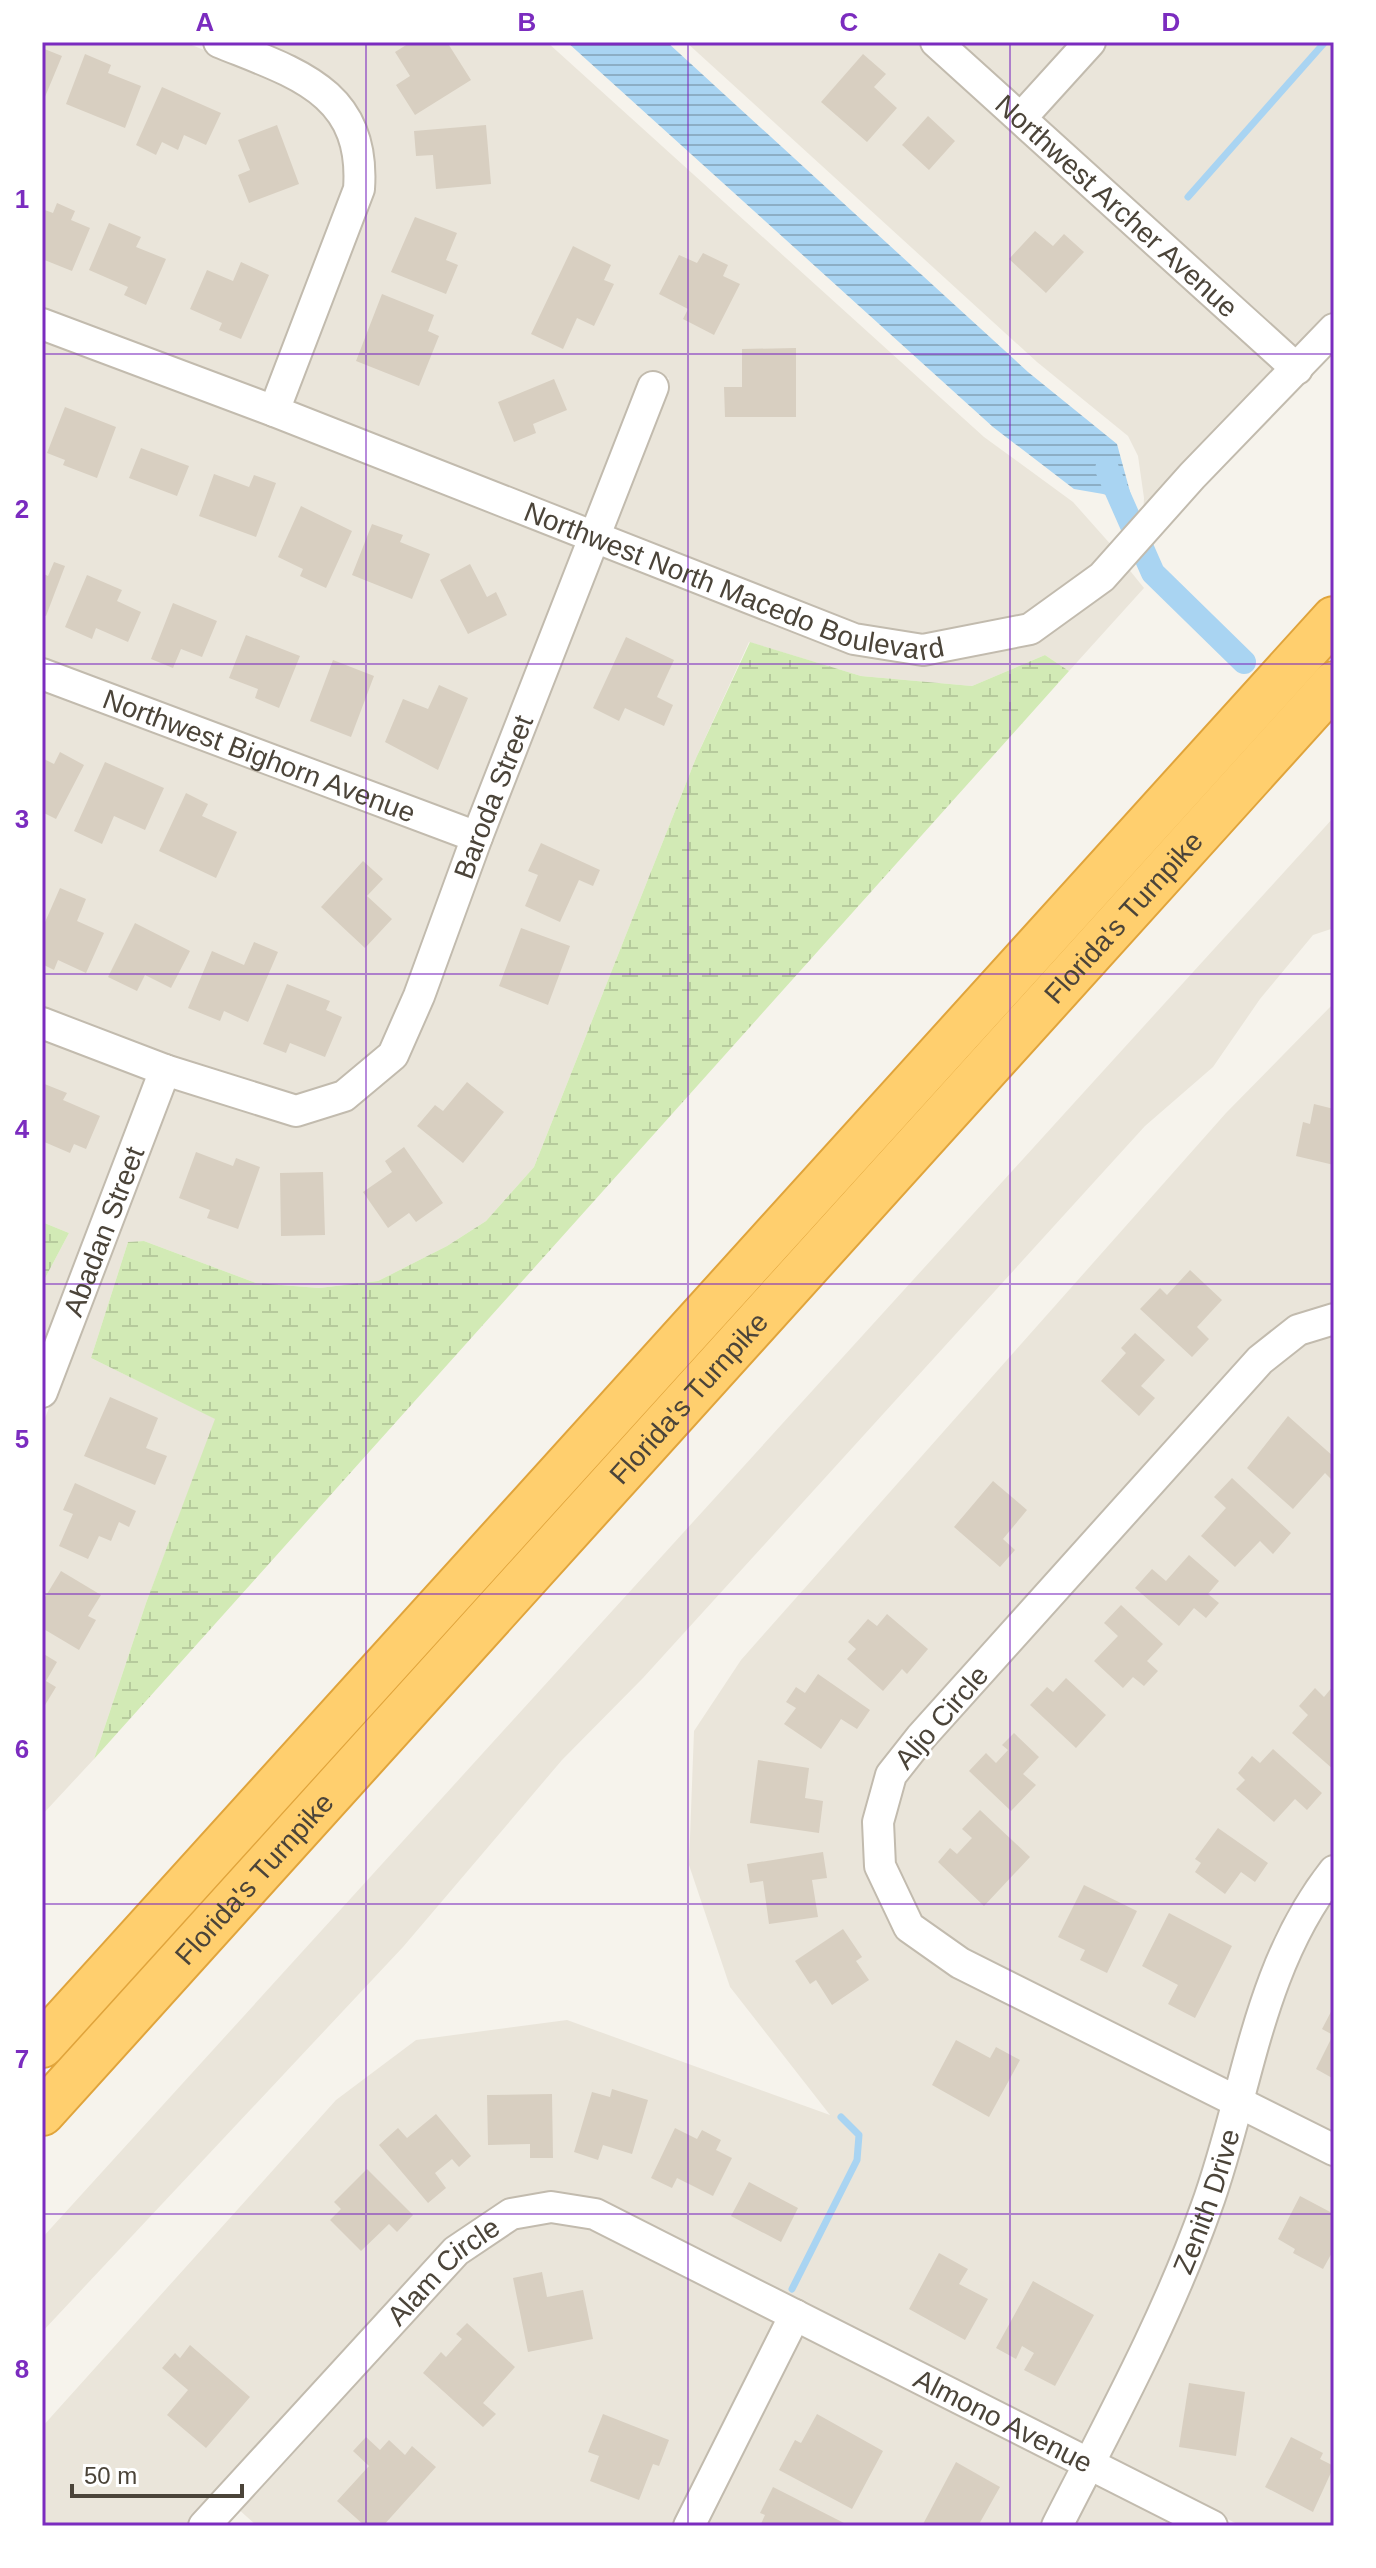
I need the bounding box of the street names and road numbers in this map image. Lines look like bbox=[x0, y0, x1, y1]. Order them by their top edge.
street label: Northwest Archer Avenue bbox=[989, 89, 1244, 324]
street label: Northwest North Macedo Boulevard bbox=[520, 496, 947, 666]
street label: Northwest Bighorn Avenue bbox=[99, 683, 420, 828]
street label: Baroda Street bbox=[448, 711, 539, 883]
street label: Florida's Turnpike bbox=[1038, 826, 1209, 1010]
street label: Abadan Street bbox=[57, 1142, 150, 1321]
street label: Florida's Turnpike bbox=[604, 1306, 774, 1490]
street label: Aljo Circle bbox=[888, 1660, 994, 1775]
street label: Florida's Turnpike bbox=[169, 1787, 340, 1971]
street label: Zenith Drive bbox=[1167, 2126, 1246, 2278]
street label: Alam Circle bbox=[381, 2211, 505, 2332]
street label: Almono Avenue bbox=[909, 2363, 1097, 2479]

